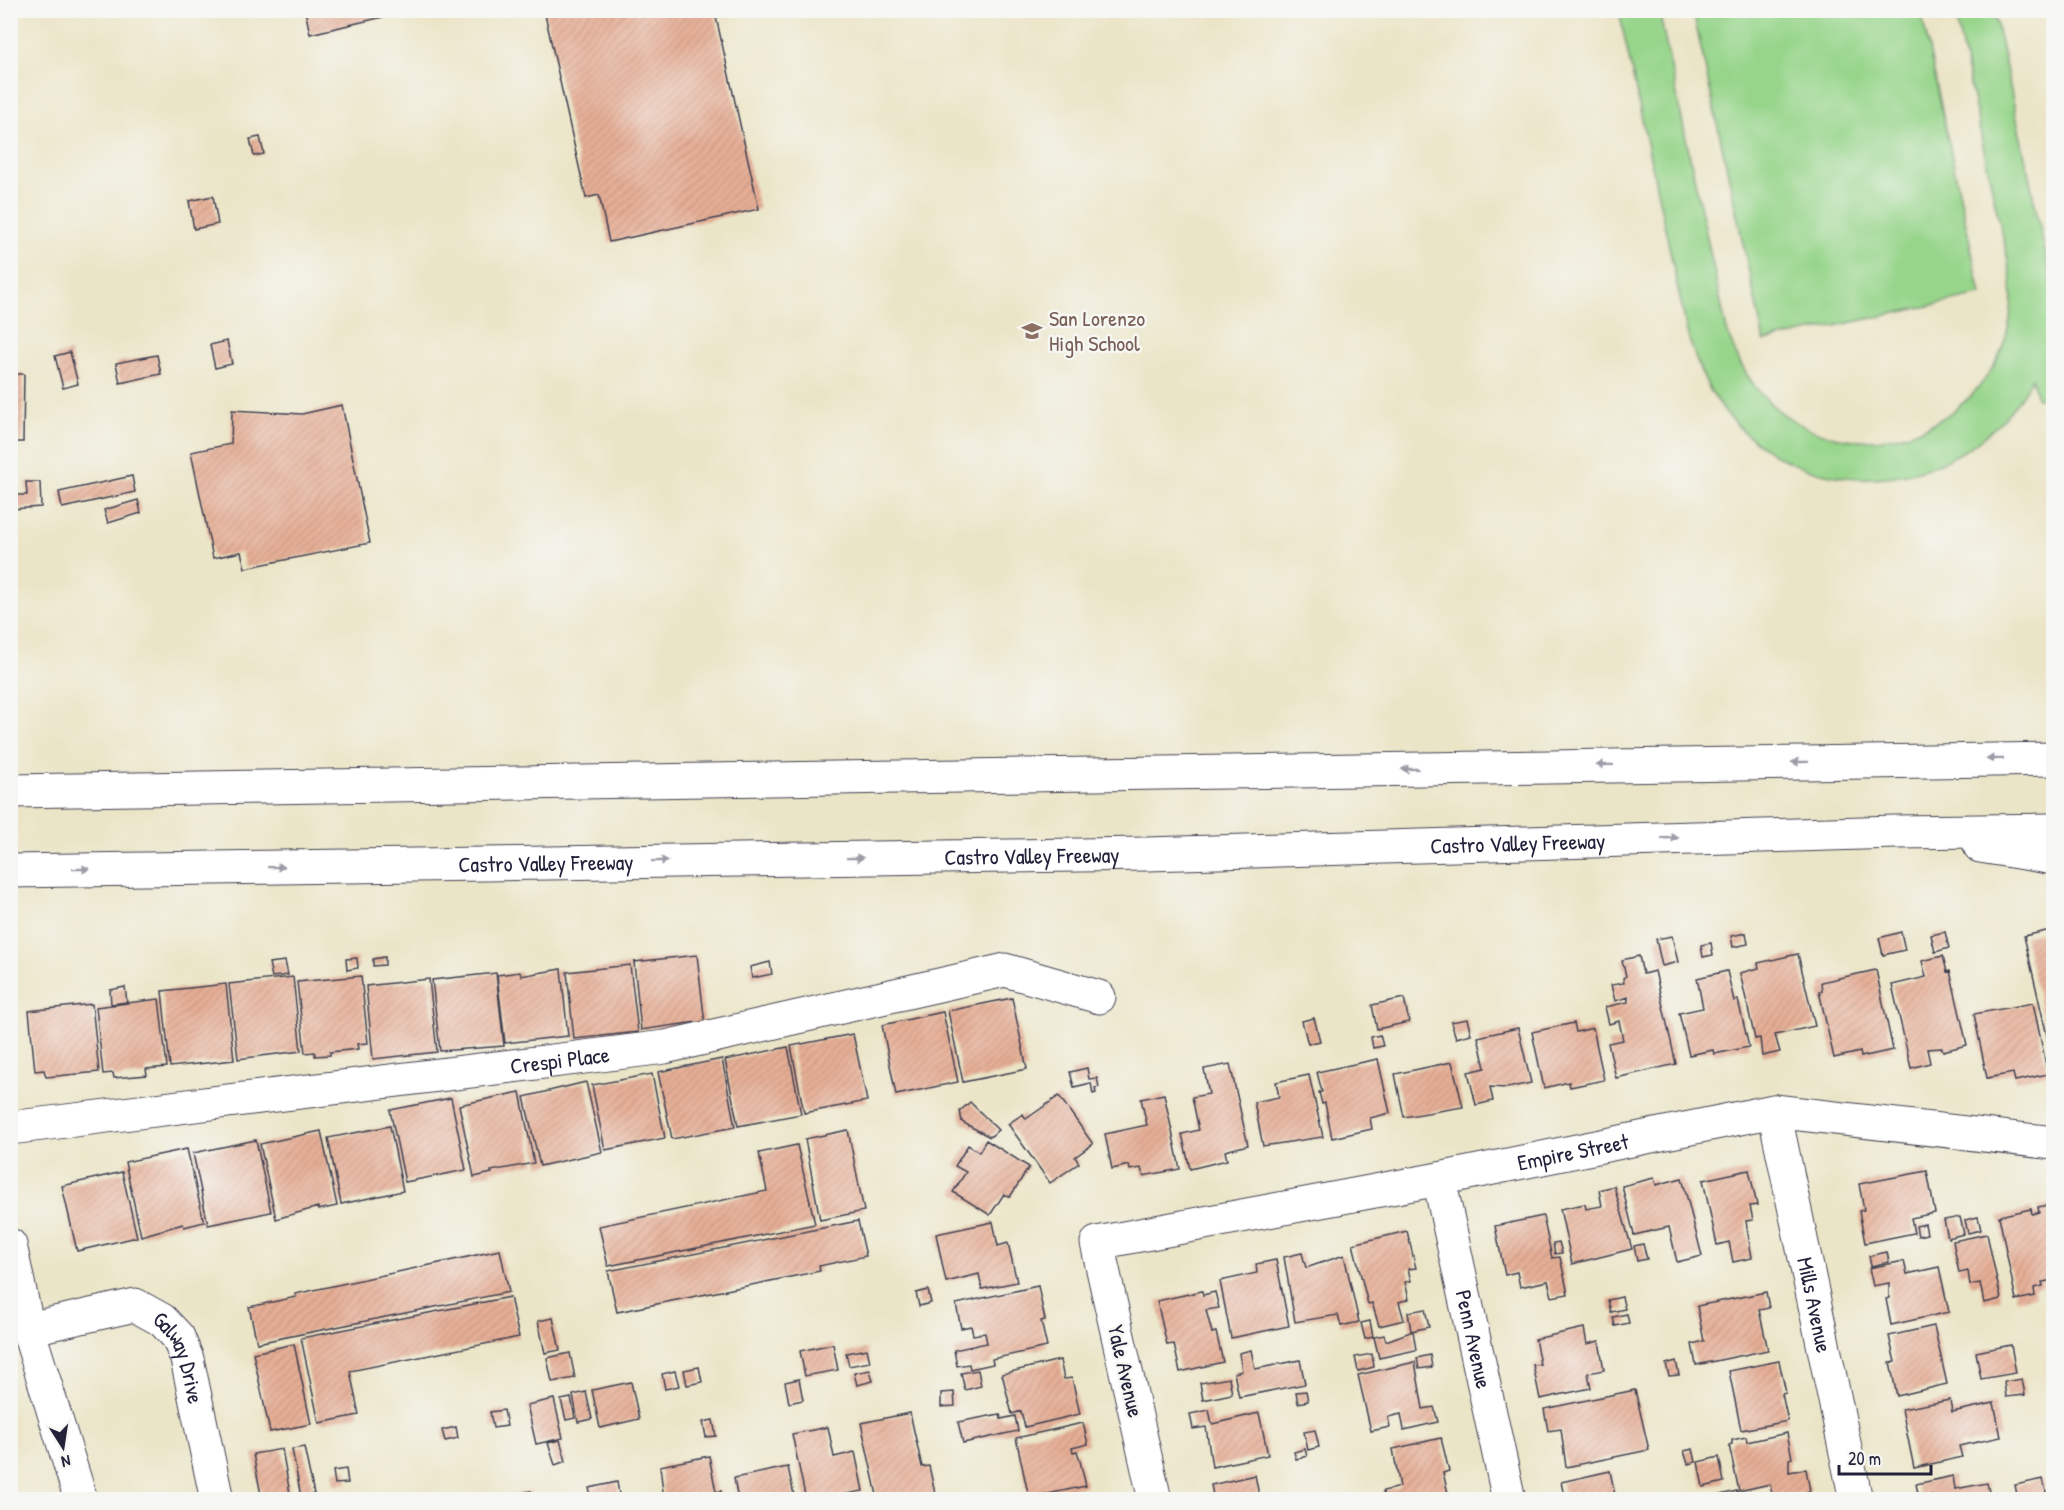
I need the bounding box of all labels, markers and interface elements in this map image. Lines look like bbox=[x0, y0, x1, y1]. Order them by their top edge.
place label: San Lorenzo High School bbox=[1049, 303, 1145, 358]
school or university icon: San Lorenzo High School bbox=[1020, 319, 1044, 343]
one-way arrow bbox=[1986, 755, 2005, 764]
one-way arrow bbox=[1791, 757, 1810, 767]
one-way arrow bbox=[1596, 761, 1615, 770]
one-way arrow bbox=[1401, 764, 1420, 773]
street label: Castro Valley Freeway bbox=[1430, 826, 1606, 861]
one-way arrow bbox=[1660, 833, 1679, 843]
street label: Castro Valley Freeway bbox=[944, 839, 1120, 872]
street label: Castro Valley Freeway bbox=[458, 847, 634, 879]
one-way arrow bbox=[846, 853, 865, 863]
one-way arrow bbox=[651, 856, 670, 866]
one-way arrow bbox=[267, 862, 286, 871]
one-way arrow bbox=[72, 865, 91, 874]
street label: Crespi Place bbox=[509, 1039, 611, 1081]
street label: Empire Street bbox=[1515, 1126, 1631, 1178]
street label: Mills Avenue bbox=[1790, 1254, 1840, 1355]
street label: Penn Avenue bbox=[1449, 1287, 1499, 1392]
street label: Galway Drive bbox=[148, 1303, 211, 1407]
street label: Yale Avenue bbox=[1101, 1322, 1151, 1420]
north arrow bbox=[33, 1417, 93, 1477]
scale bar bbox=[1839, 1438, 1930, 1476]
text: 20 m bbox=[1848, 1446, 1881, 1471]
text: N bbox=[59, 1450, 73, 1473]

